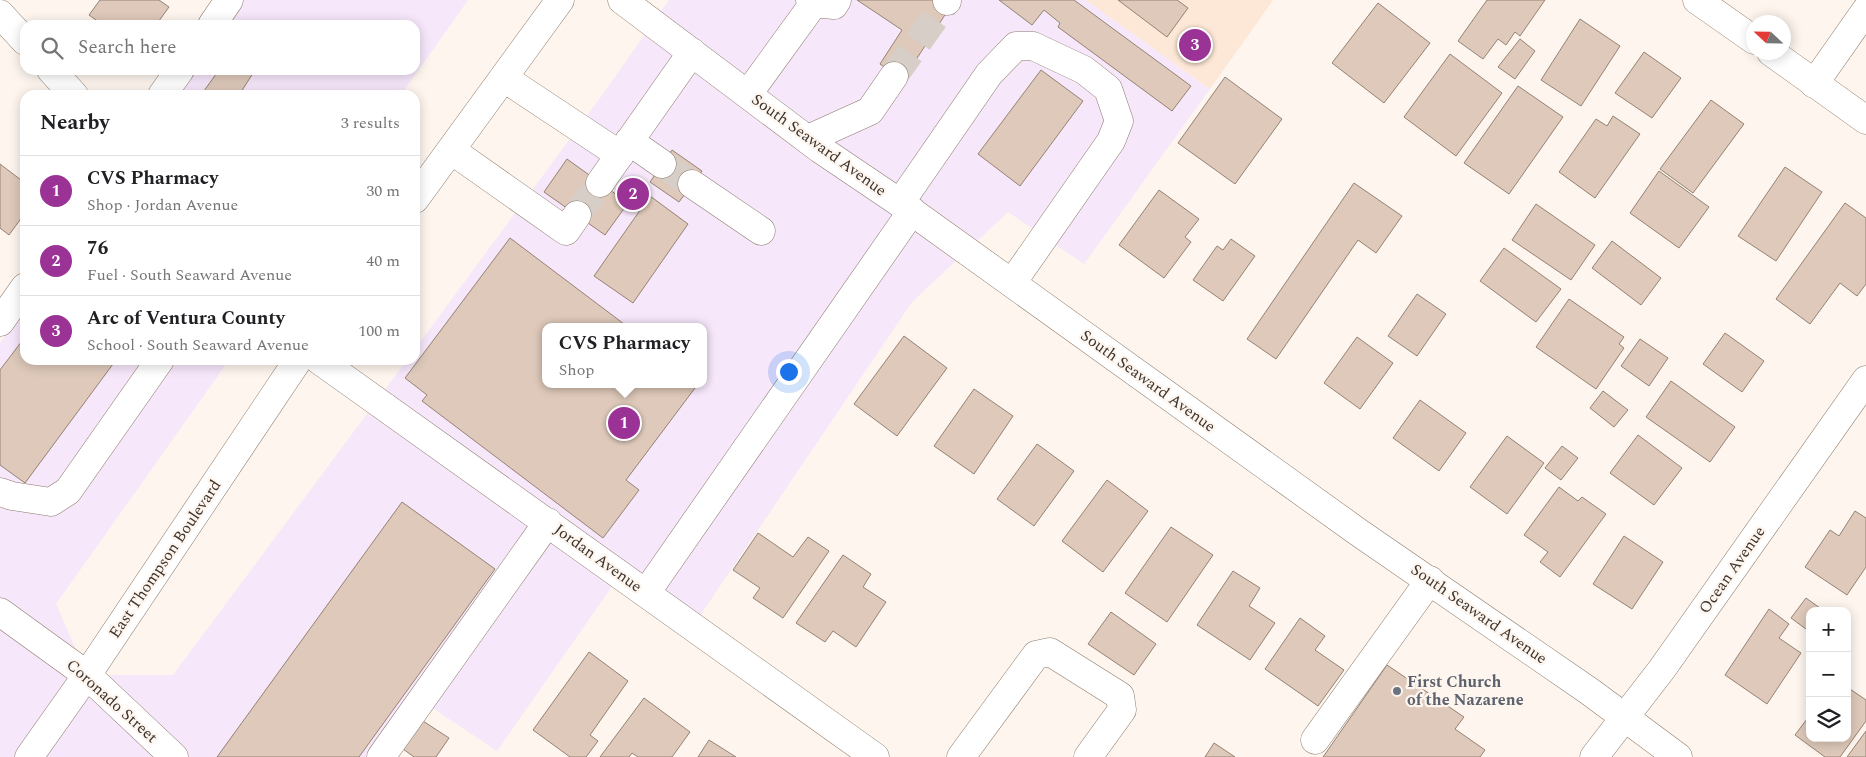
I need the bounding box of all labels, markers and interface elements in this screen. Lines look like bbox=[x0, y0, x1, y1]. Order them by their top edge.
north arrow bbox=[1746, 15, 1791, 60]
search box bbox=[20, 20, 420, 75]
pin: 3 bbox=[1179, 26, 1211, 64]
text: Search here bbox=[78, 33, 177, 62]
icon: search bbox=[38, 34, 66, 62]
street label: South Seaward Avenue bbox=[746, 88, 892, 202]
text: Nearby bbox=[40, 107, 110, 139]
text: 3 results bbox=[341, 111, 400, 135]
text: CVS Pharmacy bbox=[87, 164, 218, 193]
pin: 2 bbox=[617, 175, 649, 213]
text: 1 bbox=[52, 179, 60, 203]
text: 30 m bbox=[366, 179, 400, 203]
text: Shop · Jordan Avenue bbox=[87, 193, 238, 217]
text: 76 bbox=[87, 234, 108, 263]
text: 2 bbox=[52, 249, 60, 273]
text: 40 m bbox=[366, 249, 400, 273]
text: Fuel · South Seaward Avenue bbox=[87, 263, 292, 287]
text: Arc of Ventura County bbox=[87, 304, 285, 333]
text: 3 bbox=[52, 319, 60, 343]
text: 100 m bbox=[358, 319, 400, 343]
popup bbox=[542, 323, 707, 388]
street label: South Seaward Avenue bbox=[1075, 324, 1221, 438]
text: CVS Pharmacy bbox=[559, 329, 690, 358]
text: School · South Seaward Avenue bbox=[87, 333, 309, 357]
text: Shop bbox=[559, 358, 594, 382]
your location bbox=[776, 359, 802, 385]
pin: 1 bbox=[608, 404, 640, 442]
street label: East Thompson Boulevard bbox=[103, 475, 227, 643]
street label: Jordan Avenue bbox=[549, 518, 647, 598]
street label: Ocean Avenue bbox=[1693, 521, 1771, 619]
street label: South Seaward Avenue bbox=[1406, 558, 1552, 670]
map controls bbox=[1806, 607, 1851, 742]
button: + bbox=[1806, 607, 1851, 652]
button: − bbox=[1806, 652, 1851, 697]
street label: Coronado Street bbox=[61, 653, 163, 749]
place label: First Church of the Nazarene bbox=[1407, 670, 1524, 712]
marker: First Church of the Nazarene bbox=[1391, 685, 1403, 697]
button: layers bbox=[1806, 697, 1851, 742]

